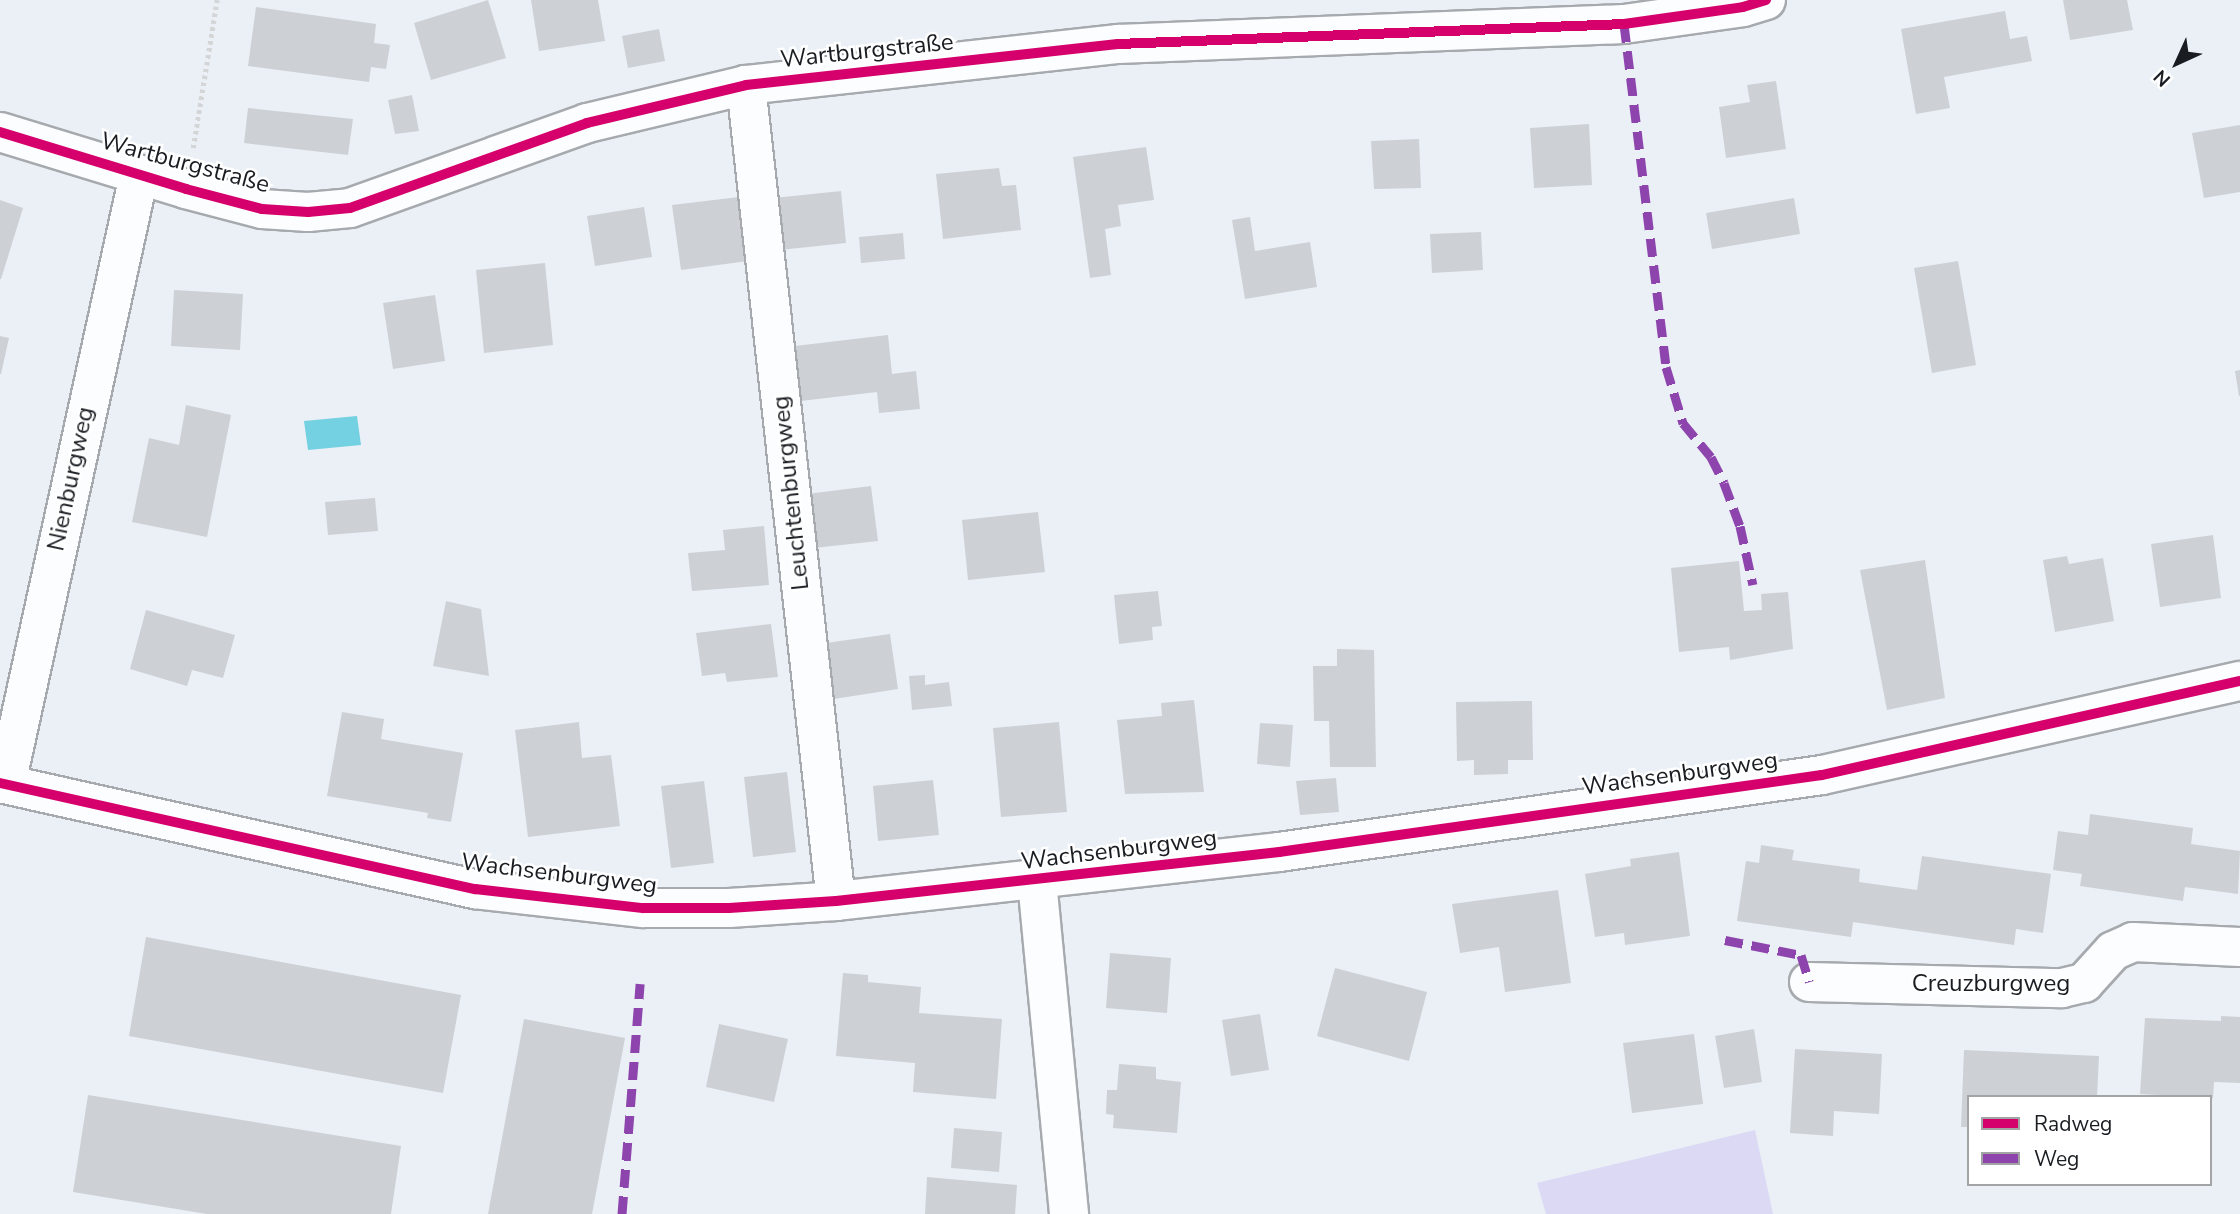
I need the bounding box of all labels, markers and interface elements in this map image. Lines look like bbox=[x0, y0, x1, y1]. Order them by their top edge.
street label: Wartburgstraße bbox=[779, 28, 955, 74]
north arrow bbox=[2142, 28, 2212, 98]
text: N bbox=[2148, 64, 2176, 92]
street label: Wartburgstraße bbox=[97, 127, 273, 199]
street label: Leuchtenburgweg bbox=[766, 394, 816, 592]
street label: Nienburgweg bbox=[42, 404, 100, 554]
street label: Wachsenburgweg bbox=[1580, 746, 1780, 802]
street label: Wachsenburgweg bbox=[1019, 824, 1219, 876]
street label: Wachsenburgweg bbox=[459, 848, 659, 900]
street label: Creuzburgweg bbox=[1912, 970, 2070, 998]
legend bbox=[1967, 1095, 2212, 1186]
text: Radweg bbox=[2034, 1110, 2112, 1138]
text: Weg bbox=[2034, 1145, 2079, 1173]

